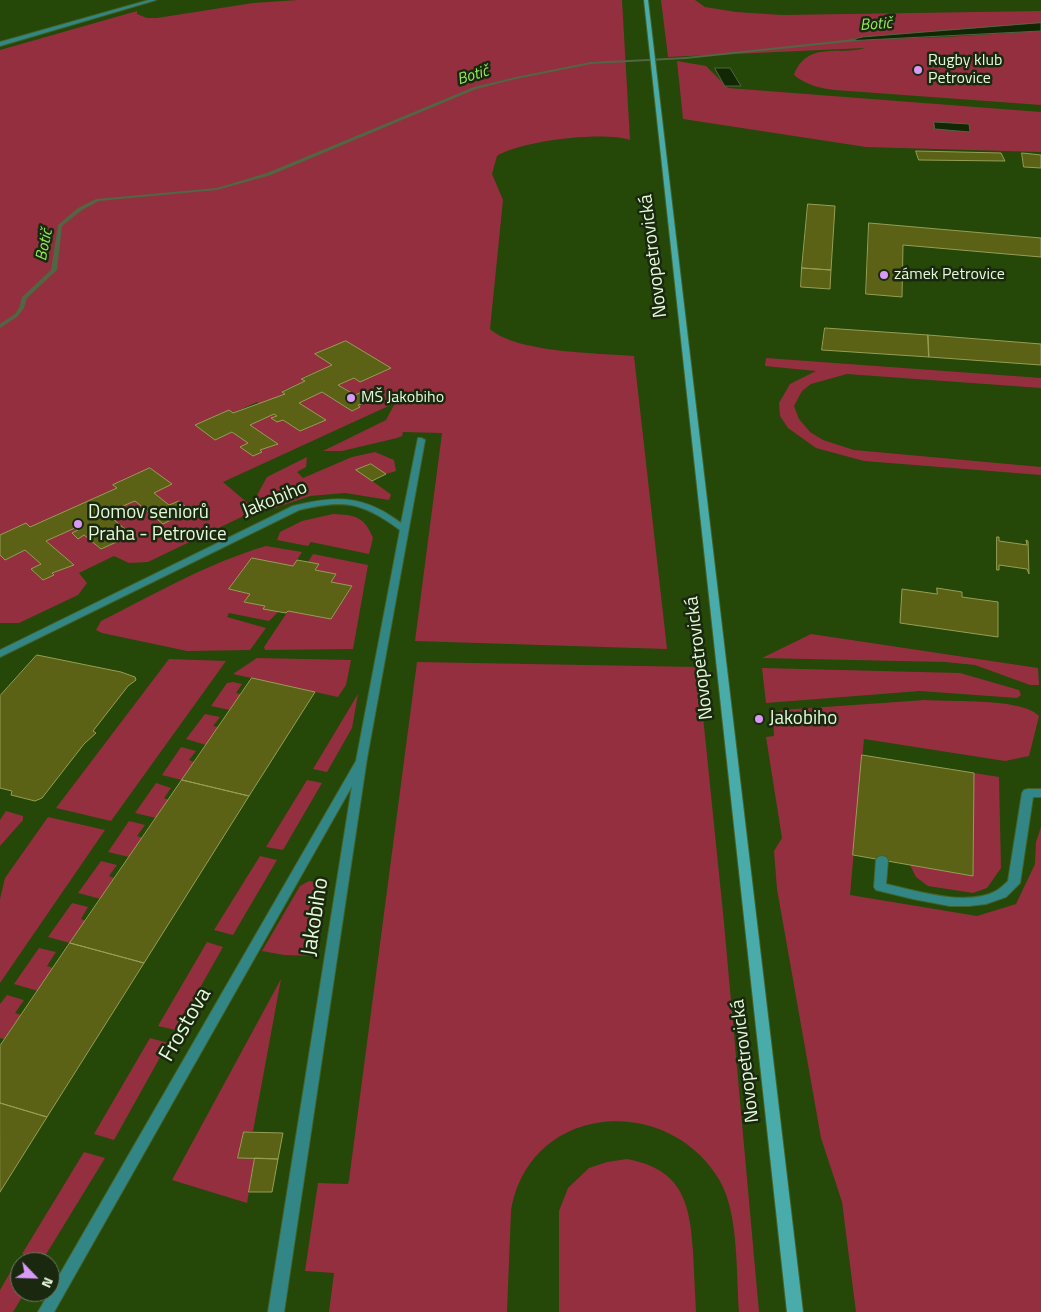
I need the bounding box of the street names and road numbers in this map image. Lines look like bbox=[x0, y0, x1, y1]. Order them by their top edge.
street label: Novopetrovická bbox=[635, 193, 673, 319]
street label: Jakobiho bbox=[239, 477, 311, 523]
street label: Novopetrovická bbox=[681, 595, 719, 721]
street label: Jakobiho bbox=[297, 876, 335, 958]
street label: Frostova bbox=[154, 983, 218, 1067]
street label: Novopetrovická bbox=[727, 998, 765, 1124]

